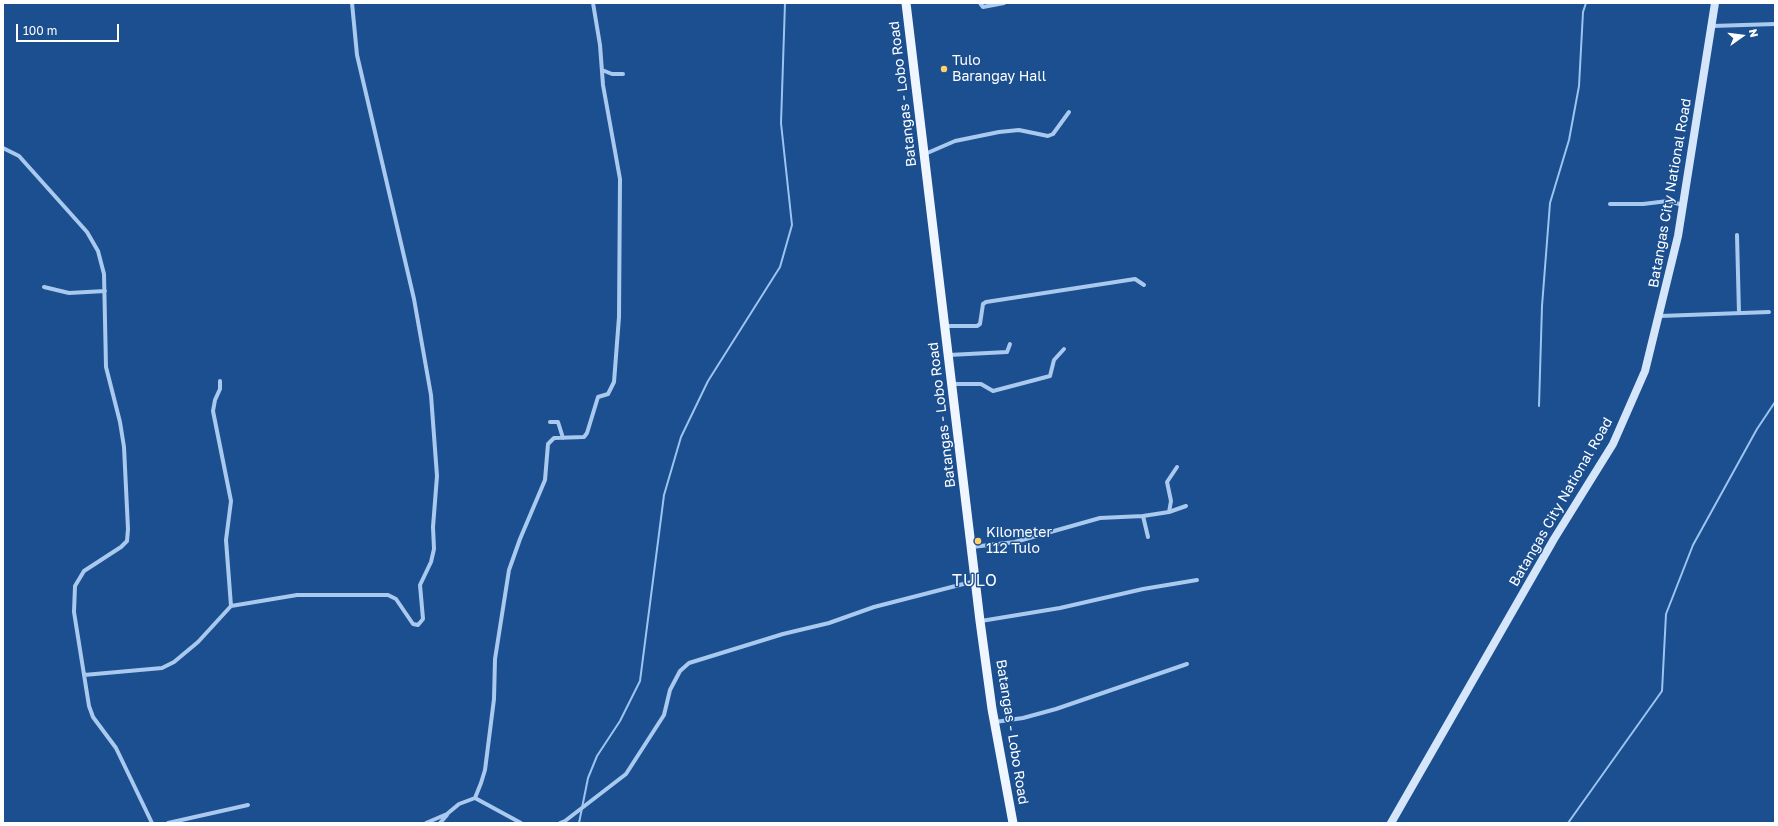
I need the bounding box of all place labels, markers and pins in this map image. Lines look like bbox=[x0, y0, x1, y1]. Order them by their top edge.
place label: Tulo Barangay Hall bbox=[952, 53, 1046, 86]
marker: Tulo Barangay Hall bbox=[939, 64, 949, 74]
place label: Kilometer 112 Tulo bbox=[986, 525, 1052, 558]
marker: Kilometer 112 Tulo bbox=[973, 536, 983, 546]

